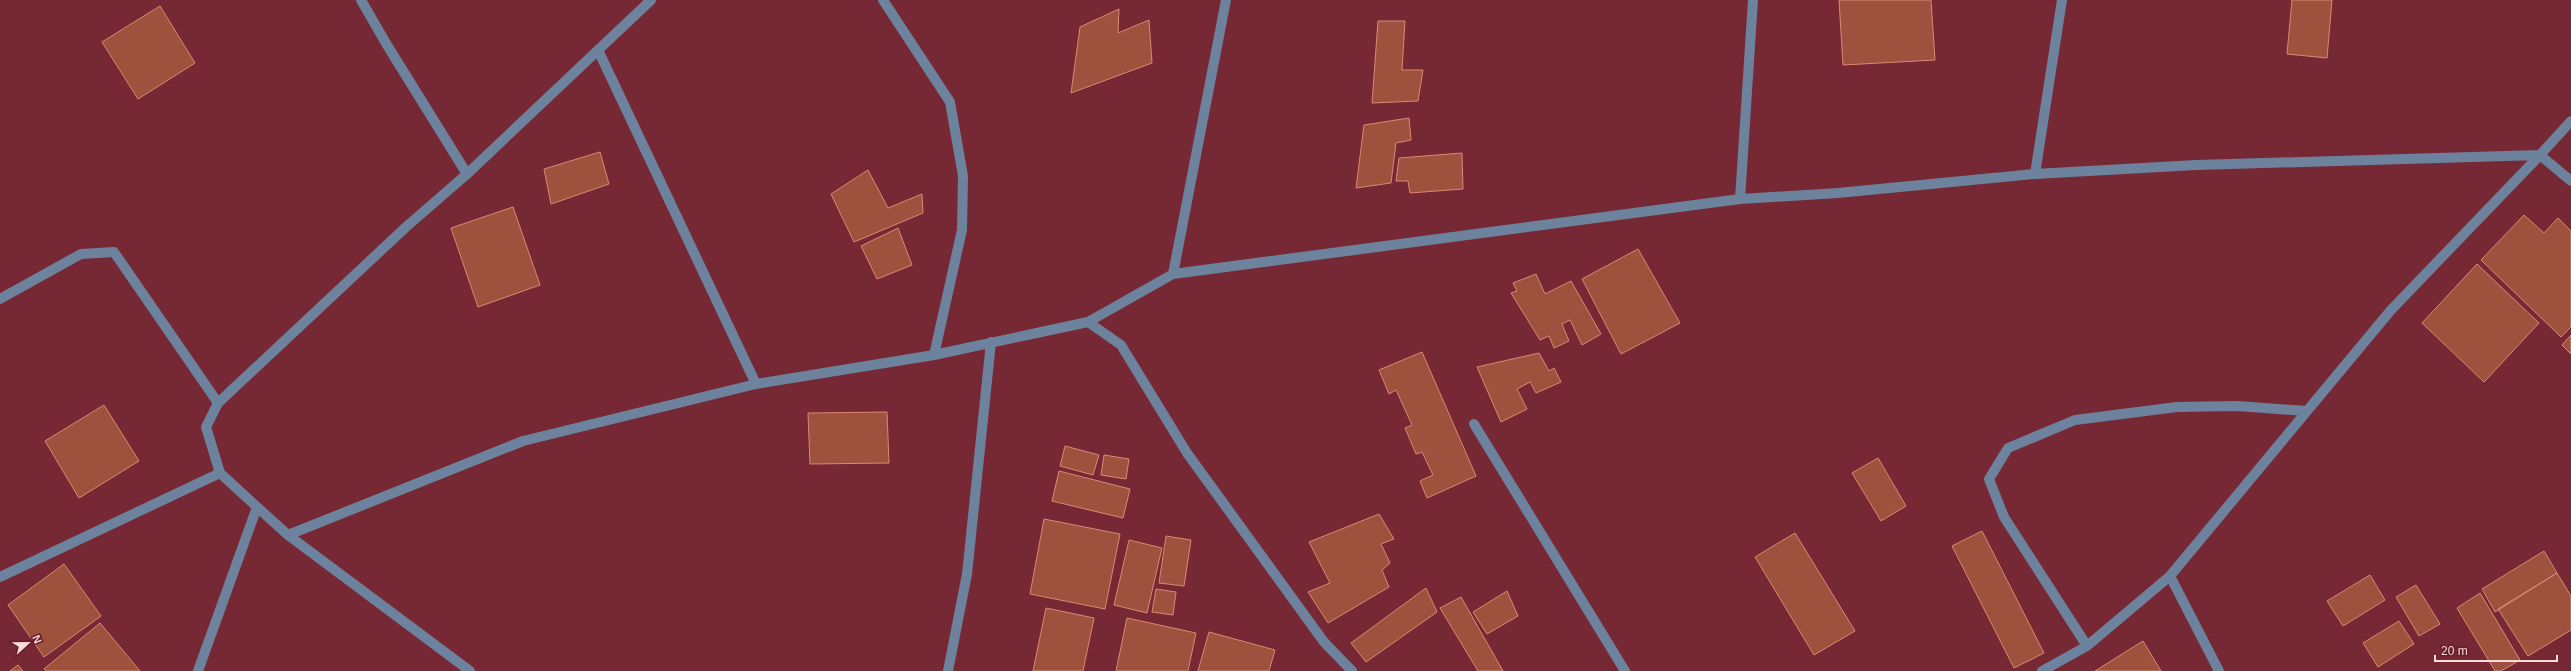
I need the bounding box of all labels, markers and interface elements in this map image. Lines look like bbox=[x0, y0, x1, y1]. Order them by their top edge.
north arrow bbox=[8, 623, 48, 663]
text: N bbox=[30, 633, 44, 645]
scale bar bbox=[2435, 637, 2557, 663]
text: 20 m bbox=[2441, 644, 2468, 658]

